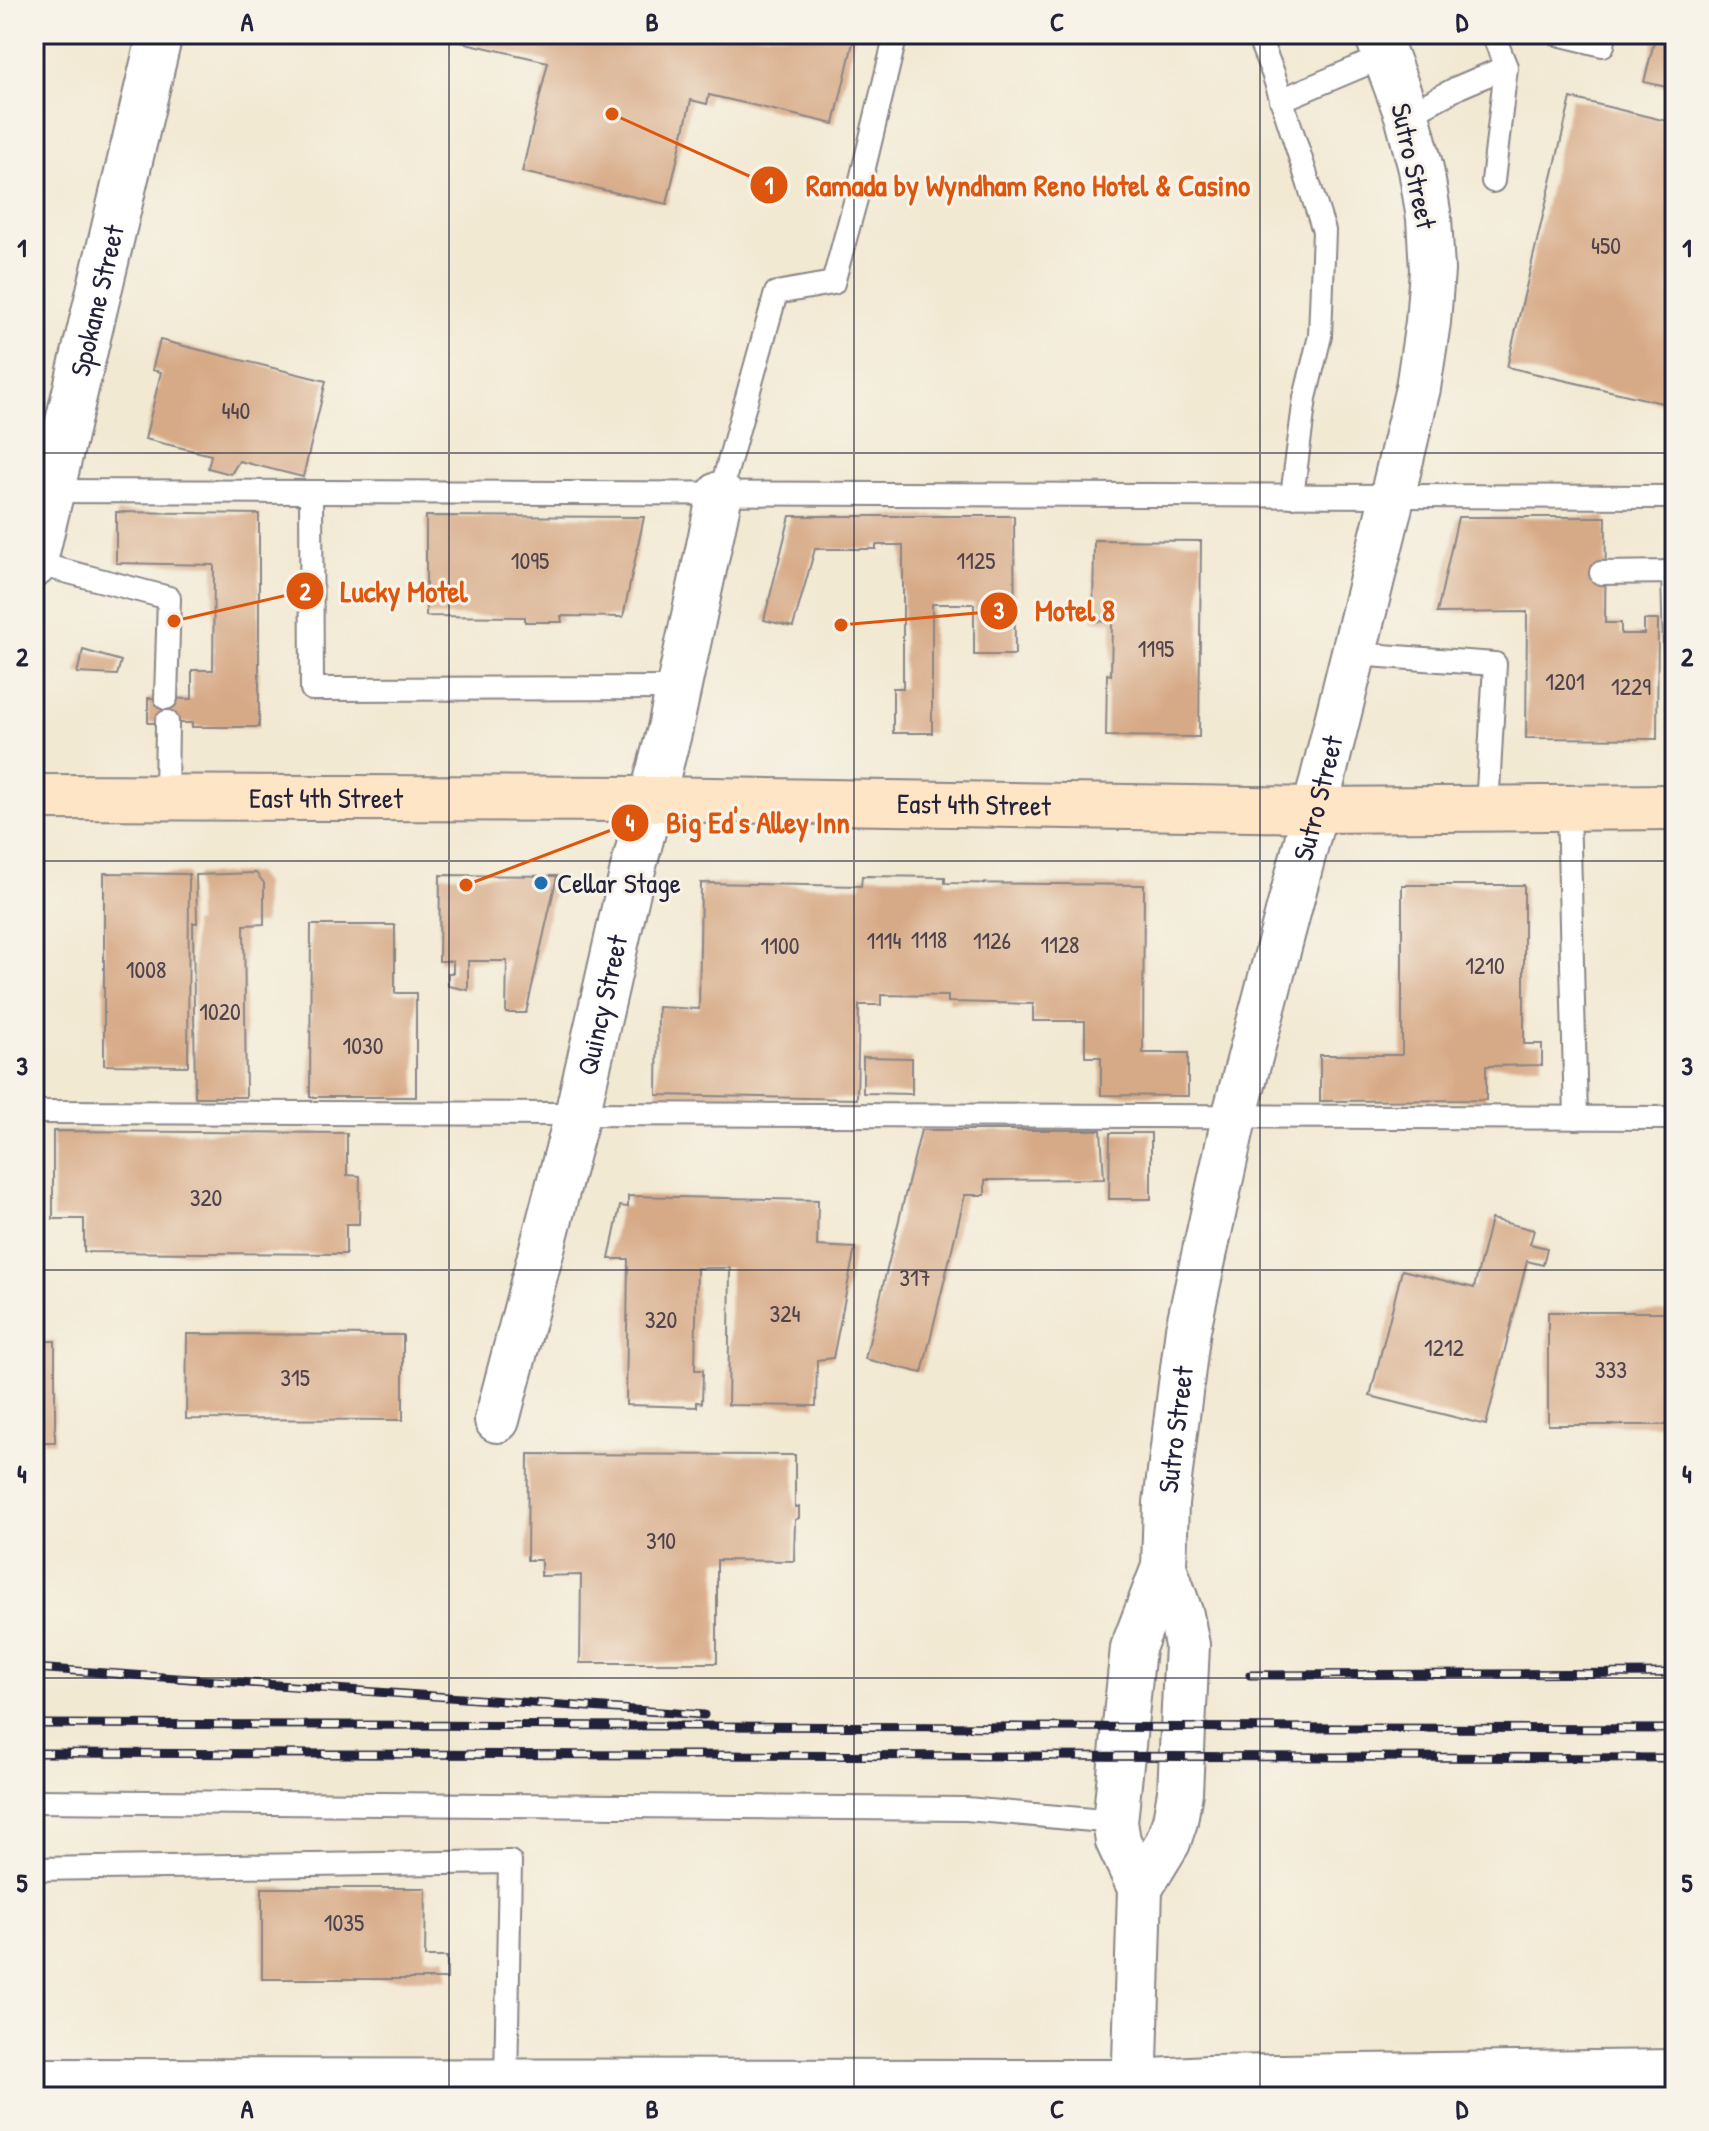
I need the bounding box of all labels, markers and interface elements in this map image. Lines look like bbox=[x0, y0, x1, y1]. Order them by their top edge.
text: A bbox=[241, 4, 254, 39]
text: B bbox=[645, 4, 659, 39]
text: C bbox=[1050, 4, 1064, 39]
text: D bbox=[1456, 4, 1469, 39]
street label: Sutro Street bbox=[1382, 100, 1446, 233]
callout: Ramada by Wyndham Reno Hotel & Casino bbox=[749, 158, 1266, 212]
text: Ramada by Wyndham Reno Hotel & Casino bbox=[806, 165, 1250, 206]
text: 1 bbox=[765, 169, 774, 201]
street label: Spokane Street bbox=[61, 221, 133, 380]
house number: 450 bbox=[1591, 229, 1621, 261]
text: 1 bbox=[17, 230, 27, 265]
text: 1 bbox=[1682, 230, 1692, 265]
house number: 440 bbox=[222, 394, 250, 426]
house number: 1095 bbox=[511, 544, 549, 576]
house number: 1125 bbox=[957, 544, 995, 576]
callout: Lucky Motel bbox=[285, 564, 484, 618]
text: Lucky Motel bbox=[340, 571, 469, 612]
text: 2 bbox=[299, 575, 311, 607]
callout: Motel 8 bbox=[979, 584, 1131, 638]
text: Motel 8 bbox=[1035, 590, 1115, 630]
text: 3 bbox=[994, 594, 1005, 626]
house number: 1195 bbox=[1138, 632, 1174, 664]
text: 2 bbox=[16, 639, 29, 674]
text: 2 bbox=[1681, 639, 1694, 674]
house number: 1201 bbox=[1545, 665, 1585, 697]
house number: 1229 bbox=[1611, 670, 1651, 702]
street label: Sutro Street bbox=[1284, 731, 1352, 865]
street label: East 4th Street bbox=[249, 779, 403, 817]
street label: East 4th Street bbox=[897, 784, 1052, 825]
callout: Big Ed's Alley Inn bbox=[610, 796, 866, 850]
text: Big Ed's Alley Inn bbox=[666, 802, 850, 843]
text: 4 bbox=[626, 806, 635, 838]
place label: Cellar Stage bbox=[557, 864, 681, 902]
marker: Cellar Stage bbox=[532, 874, 550, 892]
house number: 1118 bbox=[911, 923, 947, 955]
house number: 1114 bbox=[866, 924, 902, 956]
house number: 1126 bbox=[973, 924, 1011, 956]
house number: 1128 bbox=[1040, 928, 1080, 960]
house number: 1100 bbox=[761, 929, 799, 961]
street label: Quincy Street bbox=[568, 931, 636, 1079]
house number: 1210 bbox=[1465, 949, 1505, 981]
house number: 1008 bbox=[126, 953, 166, 985]
house number: 1020 bbox=[199, 995, 241, 1027]
house number: 1030 bbox=[343, 1029, 383, 1061]
text: 3 bbox=[16, 1048, 28, 1083]
text: 3 bbox=[1681, 1048, 1693, 1083]
house number: 320 bbox=[190, 1181, 222, 1213]
house number: 317 bbox=[899, 1261, 931, 1293]
house number: 324 bbox=[770, 1297, 800, 1329]
house number: 320 bbox=[645, 1303, 677, 1335]
house number: 1212 bbox=[1424, 1331, 1464, 1363]
house number: 333 bbox=[1595, 1353, 1627, 1385]
house number: 315 bbox=[280, 1361, 310, 1393]
street label: Sutro Street bbox=[1148, 1364, 1202, 1495]
text: 4 bbox=[17, 1456, 27, 1491]
text: 4 bbox=[1682, 1456, 1692, 1491]
house number: 310 bbox=[646, 1524, 676, 1556]
text: 5 bbox=[17, 1865, 28, 1900]
text: 5 bbox=[1682, 1865, 1693, 1900]
house number: 1035 bbox=[324, 1906, 364, 1938]
text: A bbox=[241, 2091, 254, 2126]
text: B bbox=[645, 2091, 659, 2126]
text: C bbox=[1050, 2091, 1064, 2126]
text: D bbox=[1456, 2091, 1469, 2126]

